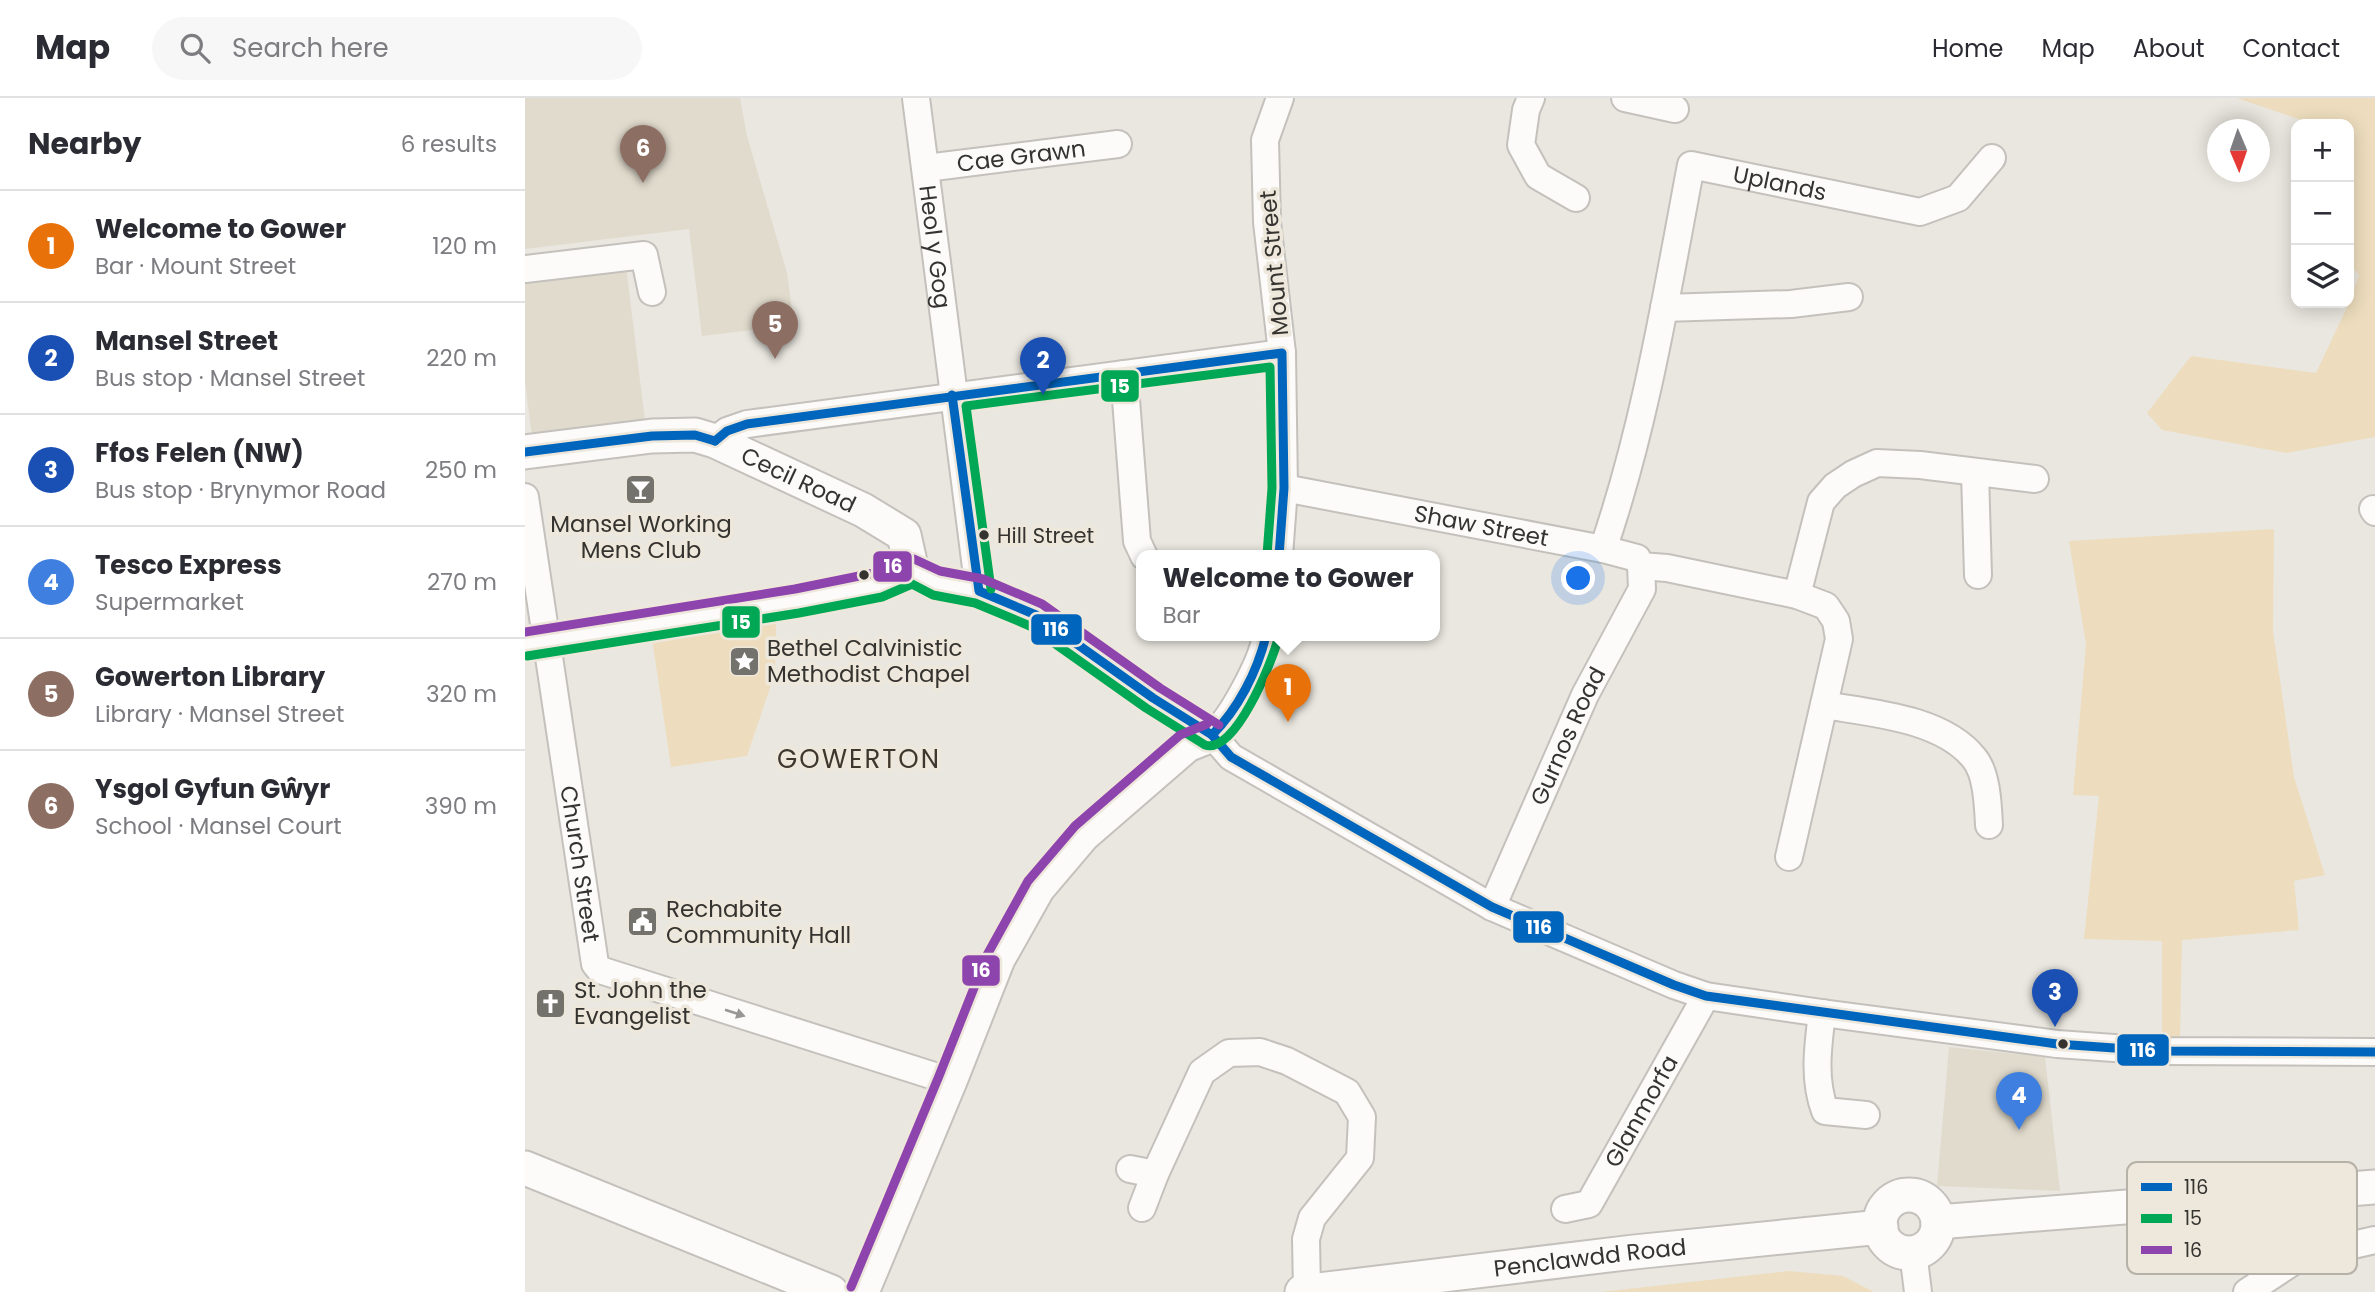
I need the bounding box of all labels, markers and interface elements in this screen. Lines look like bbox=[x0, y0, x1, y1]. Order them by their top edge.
search box bbox=[152, 17, 642, 80]
text: Map bbox=[35, 24, 110, 71]
icon: search bbox=[176, 29, 214, 67]
text: Search here bbox=[232, 30, 389, 66]
text: Home bbox=[1932, 32, 2004, 65]
text: Map bbox=[2042, 32, 2095, 65]
text: About bbox=[2133, 32, 2204, 65]
text: Contact bbox=[2242, 32, 2340, 65]
north arrow bbox=[2207, 119, 2270, 182]
map controls bbox=[2291, 119, 2354, 308]
button: + bbox=[2291, 119, 2354, 182]
text: Nearby bbox=[28, 122, 142, 165]
pin: 6 bbox=[620, 125, 666, 183]
text: 6 results bbox=[401, 128, 497, 160]
street label: Cae Grawn bbox=[955, 132, 1087, 180]
street label: Uplands bbox=[1730, 158, 1829, 208]
button: − bbox=[2291, 182, 2354, 245]
street label: Heol y Gog bbox=[911, 183, 959, 310]
street label: Mount Street bbox=[1252, 189, 1296, 337]
text: Welcome to Gower bbox=[95, 211, 346, 247]
text: 1 bbox=[47, 230, 55, 262]
text: 120 m bbox=[432, 230, 497, 262]
button: layers bbox=[2291, 245, 2354, 308]
text: Bar · Mount Street bbox=[95, 250, 296, 282]
pin: 5 bbox=[752, 301, 798, 359]
text: Mansel Street bbox=[95, 323, 278, 359]
pin: 2 bbox=[1020, 337, 1066, 395]
text: 2 bbox=[44, 342, 58, 374]
text: 220 m bbox=[426, 342, 497, 374]
text: Bus stop · Mansel Street bbox=[95, 362, 365, 394]
line badge: 15 bbox=[1100, 369, 1140, 403]
text: 15 bbox=[1110, 373, 1130, 400]
text: Ffos Felen (NW) bbox=[95, 435, 304, 471]
street label: Cecil Road bbox=[736, 439, 861, 520]
text: 3 bbox=[44, 454, 58, 486]
text: 250 m bbox=[425, 454, 497, 486]
bar icon: Mansel Working Mens Club bbox=[624, 473, 658, 507]
text: Bus stop · Brynymor Road bbox=[95, 474, 386, 506]
street label: Shaw Street bbox=[1412, 497, 1551, 554]
place label: Mansel Working Mens Club bbox=[550, 508, 732, 566]
place label: Hill Street bbox=[997, 521, 1094, 550]
marker: Hill Street bbox=[977, 528, 991, 542]
text: Tesco Express bbox=[95, 547, 282, 583]
line badge: 16 bbox=[872, 550, 913, 583]
popup bbox=[1136, 550, 1440, 641]
text: 16 bbox=[883, 553, 903, 580]
text: Welcome to Gower bbox=[1162, 560, 1414, 596]
your location bbox=[1561, 561, 1595, 595]
text: 4 bbox=[43, 566, 59, 598]
text: 270 m bbox=[427, 566, 497, 598]
unlabelled marker bbox=[857, 568, 871, 582]
text: Supermarket bbox=[95, 586, 244, 618]
text: Bar bbox=[1162, 599, 1201, 631]
line badge: 15 bbox=[721, 605, 761, 639]
text: 15 bbox=[731, 609, 751, 636]
line badge: 116 bbox=[1030, 613, 1083, 646]
text: 116 bbox=[1043, 616, 1069, 643]
place label: Bethel Calvinistic Methodist Chapel bbox=[767, 632, 970, 690]
place icon: Bethel Calvinistic Methodist Chapel bbox=[727, 644, 761, 678]
text: Gowerton Library bbox=[95, 659, 325, 695]
street label: Gurnos Road bbox=[1523, 661, 1613, 810]
pin: 1 bbox=[1265, 664, 1311, 722]
text: 5 bbox=[44, 678, 58, 710]
text: 320 m bbox=[426, 678, 497, 710]
text: Library · Mansel Street bbox=[95, 698, 344, 730]
district label: GOWERTON bbox=[777, 741, 941, 777]
text: Ysgol Gyfun Gŵyr bbox=[95, 771, 330, 807]
street label: Church Street bbox=[552, 783, 608, 944]
text: 6 bbox=[44, 790, 58, 822]
text: 390 m bbox=[425, 790, 497, 822]
text: School · Mansel Court bbox=[95, 810, 342, 842]
place label: Rechabite Community Hall bbox=[666, 893, 851, 951]
public building icon: Rechabite Community Hall bbox=[626, 905, 660, 939]
line badge: 116 bbox=[1512, 910, 1565, 944]
text: 116 bbox=[1526, 914, 1552, 941]
line badge: 16 bbox=[961, 954, 1001, 987]
text: 16 bbox=[971, 957, 991, 984]
pin: 3 bbox=[2032, 969, 2078, 1027]
place label: St. John the Evangelist bbox=[574, 974, 707, 1032]
church icon: St. John the Evangelist bbox=[534, 986, 568, 1020]
one-way arrow bbox=[725, 1008, 746, 1019]
line badge: 116 bbox=[2116, 1033, 2170, 1067]
unlabelled marker bbox=[2056, 1037, 2070, 1051]
text: 116 bbox=[2130, 1037, 2156, 1064]
street label: Glanmorfa bbox=[1597, 1049, 1686, 1173]
pin: 4 bbox=[1996, 1072, 2042, 1130]
legend bbox=[2127, 1162, 2357, 1274]
text: 116 bbox=[2184, 1174, 2208, 1201]
text: 15 bbox=[2184, 1205, 2202, 1232]
street label: Penclawdd Road bbox=[1492, 1231, 1688, 1285]
text: 16 bbox=[2184, 1237, 2202, 1264]

